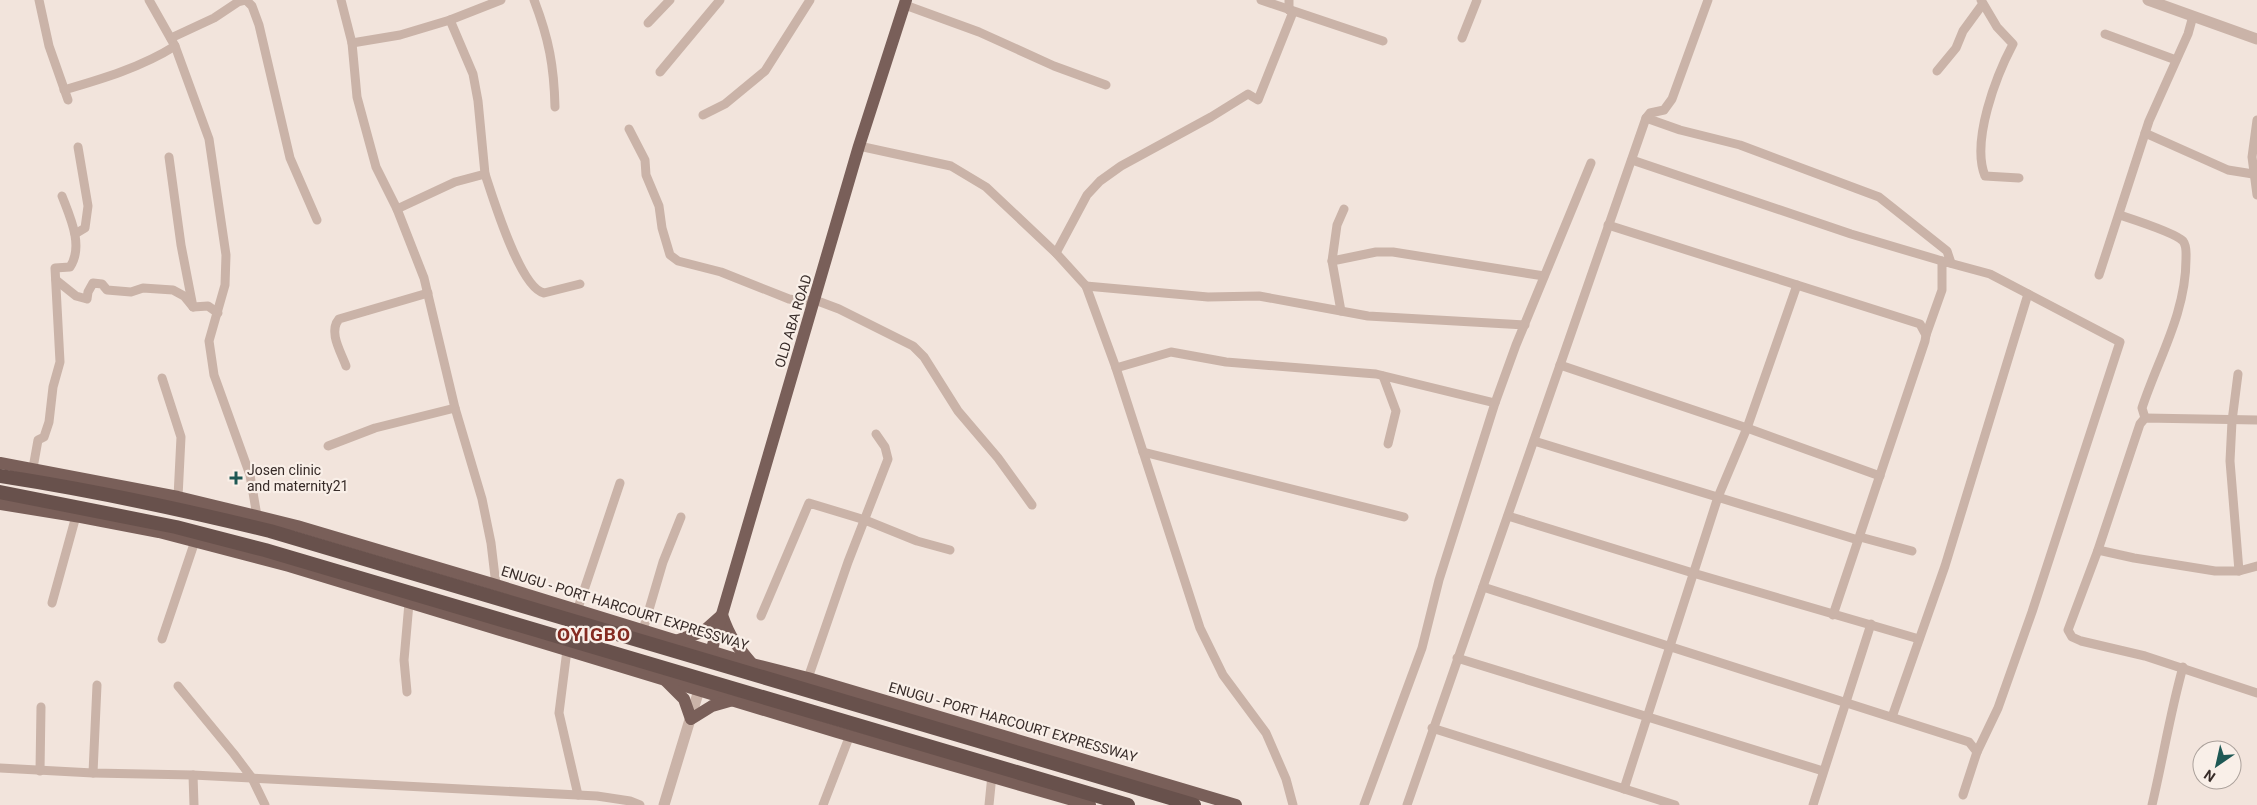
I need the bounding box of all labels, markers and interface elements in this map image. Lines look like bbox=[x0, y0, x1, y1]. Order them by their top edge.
street label: OLD ABA ROAD bbox=[771, 272, 815, 370]
place label: Josen clinic and maternity21 bbox=[247, 462, 348, 494]
marker: Josen clinic and maternity21 bbox=[229, 471, 243, 485]
street label: ENUGU - PORT HARCOURT EXPRESSWAY bbox=[499, 563, 751, 653]
district label: OYIGBO bbox=[557, 623, 631, 646]
street label: ENUGU - PORT HARCOURT EXPRESSWAY bbox=[887, 679, 1140, 765]
north arrow bbox=[2192, 740, 2242, 790]
text: N bbox=[2201, 766, 2218, 785]

